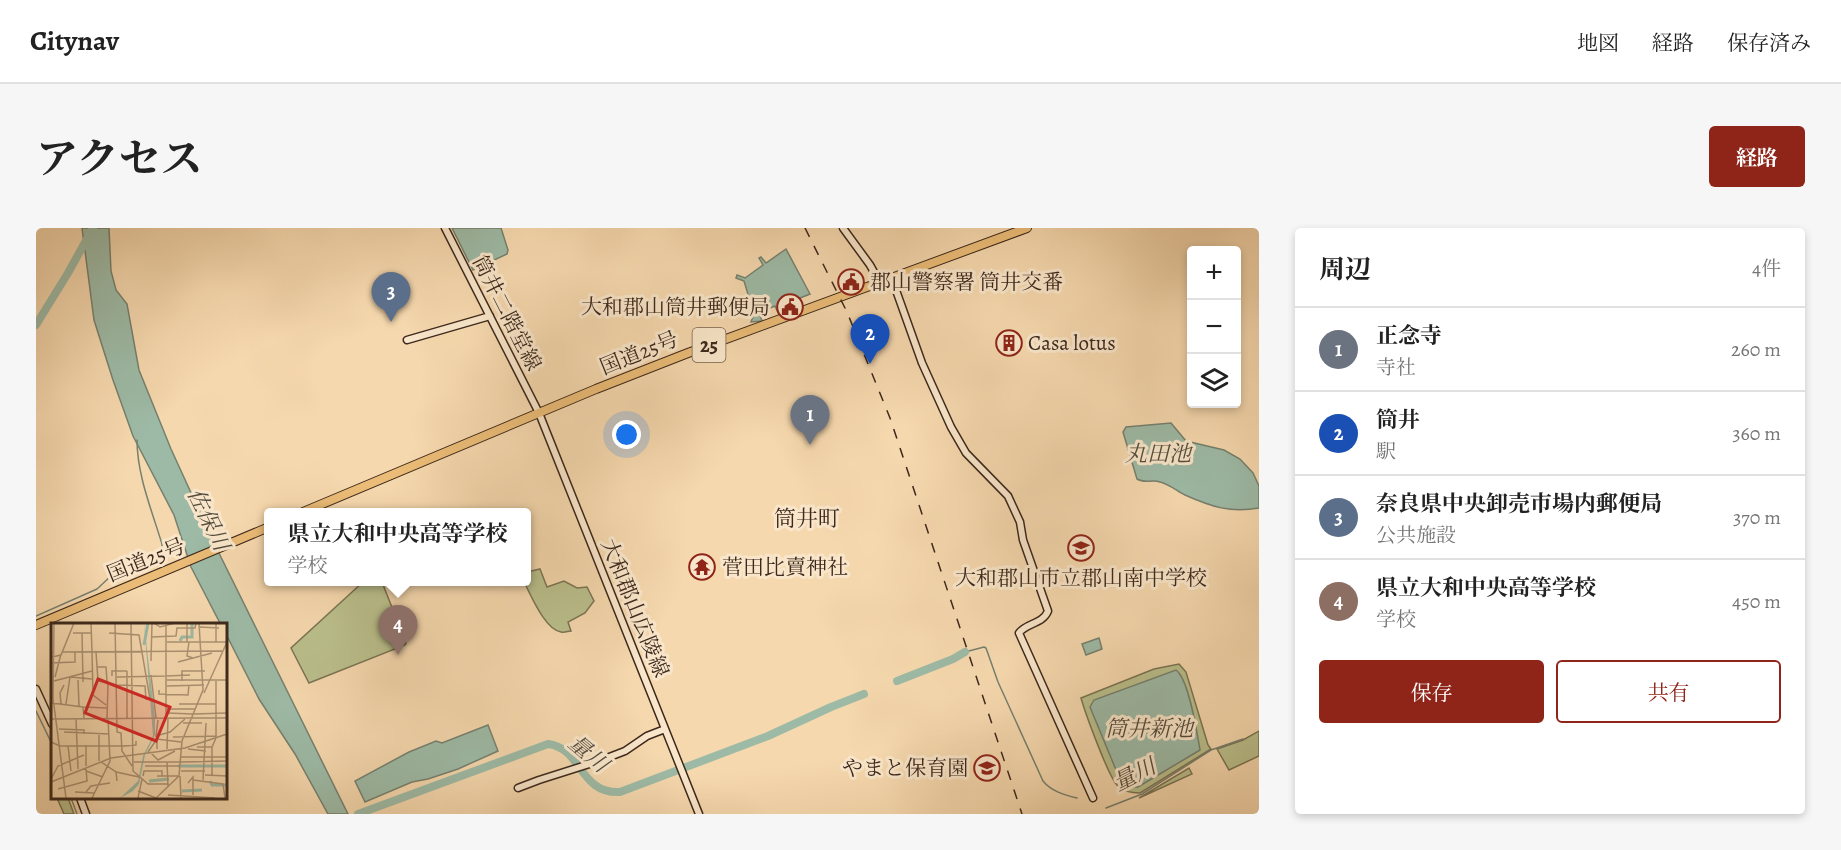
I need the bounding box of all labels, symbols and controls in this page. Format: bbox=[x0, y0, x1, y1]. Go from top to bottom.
text: Citynav bbox=[30, 22, 119, 60]
text: 地図 bbox=[1577, 29, 1619, 57]
text: 経路 bbox=[1652, 29, 1694, 57]
text: 保存済み bbox=[1727, 29, 1811, 57]
button: 経路 bbox=[1709, 126, 1805, 187]
text: アクセス bbox=[36, 130, 203, 187]
map controls bbox=[1187, 246, 1241, 408]
button: + bbox=[1187, 246, 1241, 300]
street label: 筒井二階堂線 bbox=[466, 251, 548, 375]
text: 周辺 bbox=[1319, 252, 1371, 287]
text: 4件 bbox=[1752, 255, 1781, 282]
public building icon: 郡山警察署 筒井交番 bbox=[836, 267, 866, 297]
place label: 郡山警察署 筒井交番 bbox=[870, 268, 1063, 296]
pin: 3 bbox=[372, 272, 410, 322]
public building icon: 大和郡山筒井郵便局 bbox=[775, 292, 805, 322]
place label: 大和郡山筒井郵便局 bbox=[581, 293, 770, 321]
button: − bbox=[1187, 300, 1241, 354]
pin: 2 bbox=[850, 314, 890, 364]
text: 正念寺 bbox=[1376, 321, 1442, 351]
street label: 国道25号 bbox=[596, 325, 682, 381]
road number: 25 bbox=[692, 328, 726, 362]
building icon: Casa lotus bbox=[994, 328, 1024, 358]
place label: Casa lotus bbox=[1028, 329, 1116, 357]
text: 1 bbox=[1335, 336, 1342, 363]
text: 260 m bbox=[1731, 336, 1781, 363]
button: layers bbox=[1187, 354, 1241, 408]
text: 寺社 bbox=[1376, 354, 1416, 381]
pin: 1 bbox=[790, 396, 830, 445]
text: 筒井 bbox=[1376, 405, 1420, 435]
your location bbox=[612, 420, 641, 449]
text: 2 bbox=[1334, 420, 1343, 447]
text: 360 m bbox=[1732, 420, 1781, 447]
text: 駅 bbox=[1376, 438, 1396, 465]
water label: 丸田池 bbox=[1125, 439, 1194, 469]
water label: 佐保川 bbox=[180, 483, 237, 557]
text: 奈良県中央卸売市場内郵便局 bbox=[1376, 489, 1662, 519]
district label: 筒井町 bbox=[774, 504, 840, 534]
text: 3 bbox=[1334, 504, 1343, 531]
text: 370 m bbox=[1733, 504, 1781, 531]
popup bbox=[264, 508, 531, 586]
text: 県立大和中央高等学校 bbox=[287, 519, 508, 549]
text: 公共施設 bbox=[1376, 522, 1456, 549]
street label: 国道25号 bbox=[103, 532, 189, 588]
school or university icon: 大和郡山市立郡山南中学校 bbox=[1066, 533, 1096, 563]
street label: 大和郡山広陵線 bbox=[594, 535, 676, 681]
text: 学校 bbox=[287, 552, 327, 579]
temple icon: 菅田比賣神社 bbox=[687, 552, 717, 582]
place label: 菅田比賣神社 bbox=[722, 553, 848, 581]
place label: 大和郡山市立郡山南中学校 bbox=[955, 564, 1207, 592]
text: 県立大和中央高等学校 bbox=[1376, 573, 1596, 603]
text: 4 bbox=[1334, 588, 1343, 615]
text: 450 m bbox=[1732, 588, 1781, 615]
pin: 4 bbox=[378, 606, 418, 655]
text: 学校 bbox=[1376, 606, 1416, 633]
inset map bbox=[51, 623, 226, 799]
button: 保存 bbox=[1319, 660, 1544, 723]
button: 共有 bbox=[1556, 660, 1781, 723]
water label: 筒井新池 bbox=[1105, 714, 1196, 744]
water label: 量川 bbox=[562, 728, 616, 781]
water label: 量川 bbox=[1108, 751, 1163, 798]
school or university icon: やまと保育園 bbox=[972, 753, 1002, 783]
place label: やまと保育園 bbox=[842, 754, 968, 782]

